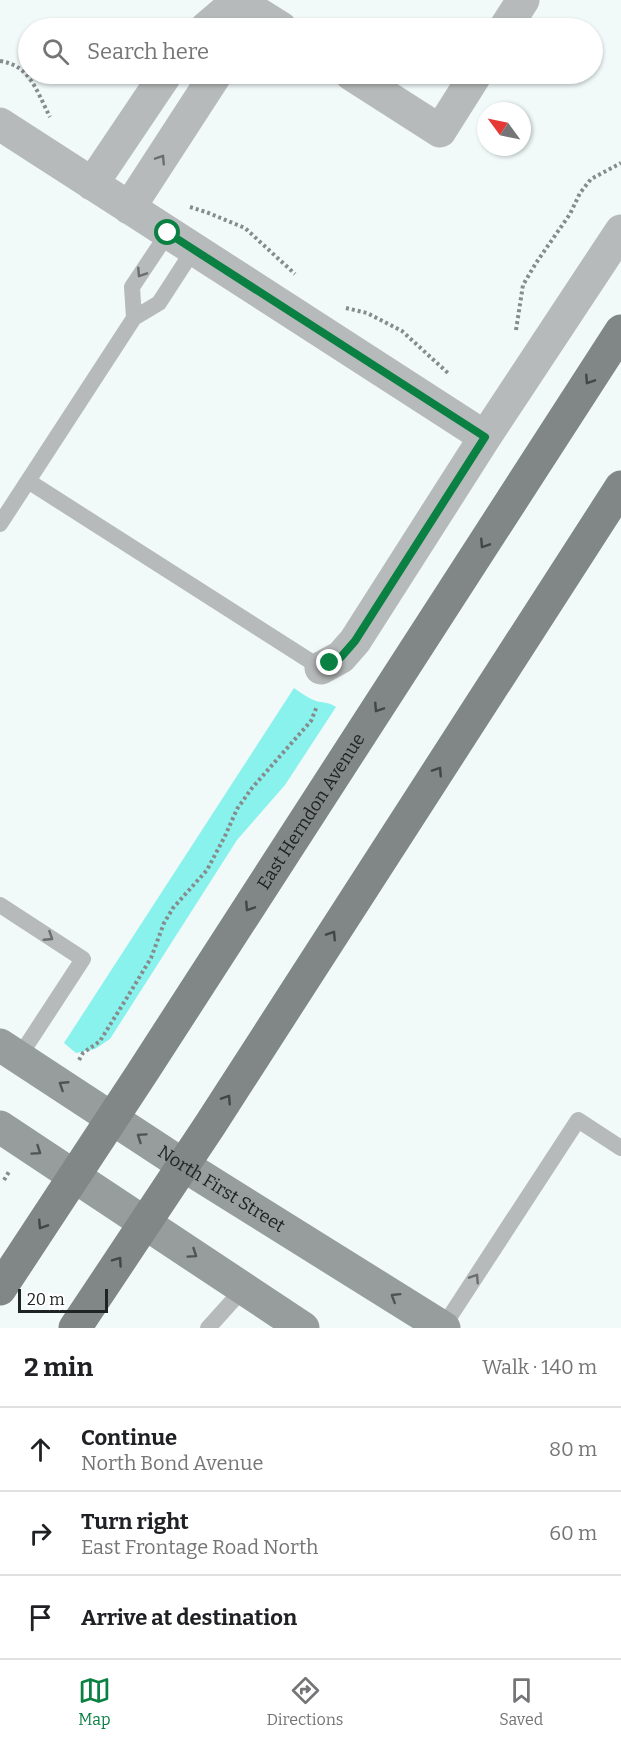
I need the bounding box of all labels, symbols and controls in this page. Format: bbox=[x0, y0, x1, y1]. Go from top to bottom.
search box bbox=[18, 18, 603, 84]
icon: search bbox=[39, 35, 72, 68]
text: Search here bbox=[87, 38, 209, 65]
north arrow bbox=[477, 102, 531, 156]
one-way arrow bbox=[154, 155, 165, 166]
route start bbox=[154, 219, 180, 245]
one-way arrow bbox=[137, 267, 149, 277]
one-way arrow bbox=[585, 374, 597, 384]
one-way arrow bbox=[479, 538, 491, 548]
route end bbox=[316, 649, 342, 675]
one-way arrow bbox=[374, 701, 385, 712]
street label: East Herndon Avenue bbox=[252, 729, 370, 894]
one-way arrow bbox=[431, 767, 442, 778]
one-way arrow bbox=[245, 901, 257, 911]
one-way arrow bbox=[42, 930, 53, 941]
one-way arrow bbox=[325, 931, 336, 942]
one-way arrow bbox=[59, 1081, 69, 1093]
one-way arrow bbox=[220, 1095, 231, 1106]
one-way arrow bbox=[137, 1133, 148, 1144]
street label: North First Street bbox=[154, 1141, 289, 1237]
one-way arrow bbox=[30, 1144, 41, 1155]
one-way arrow bbox=[38, 1218, 49, 1229]
one-way arrow bbox=[187, 1247, 198, 1258]
one-way arrow bbox=[111, 1257, 122, 1268]
one-way arrow bbox=[468, 1274, 479, 1285]
scale bar bbox=[18, 1286, 108, 1314]
text: 20 m bbox=[27, 1290, 64, 1309]
one-way arrow bbox=[390, 1293, 401, 1304]
text: 2 min bbox=[24, 1352, 93, 1383]
text: Walk · 140 m bbox=[482, 1355, 597, 1379]
text: Continue bbox=[81, 1424, 177, 1451]
icon: ahead bbox=[24, 1433, 57, 1466]
text: 80 m bbox=[549, 1437, 597, 1461]
text: North Bond Avenue bbox=[81, 1451, 263, 1475]
text: Turn right bbox=[81, 1508, 189, 1535]
icon: right bbox=[24, 1517, 57, 1550]
text: 60 m bbox=[549, 1521, 597, 1545]
text: East Frontage Road North bbox=[81, 1535, 318, 1559]
icon: arrive bbox=[24, 1601, 57, 1634]
text: Arrive at destination bbox=[81, 1604, 297, 1631]
tab: Map bbox=[78, 1674, 111, 1729]
tab: Directions bbox=[267, 1674, 344, 1729]
tab: Saved bbox=[499, 1674, 543, 1729]

